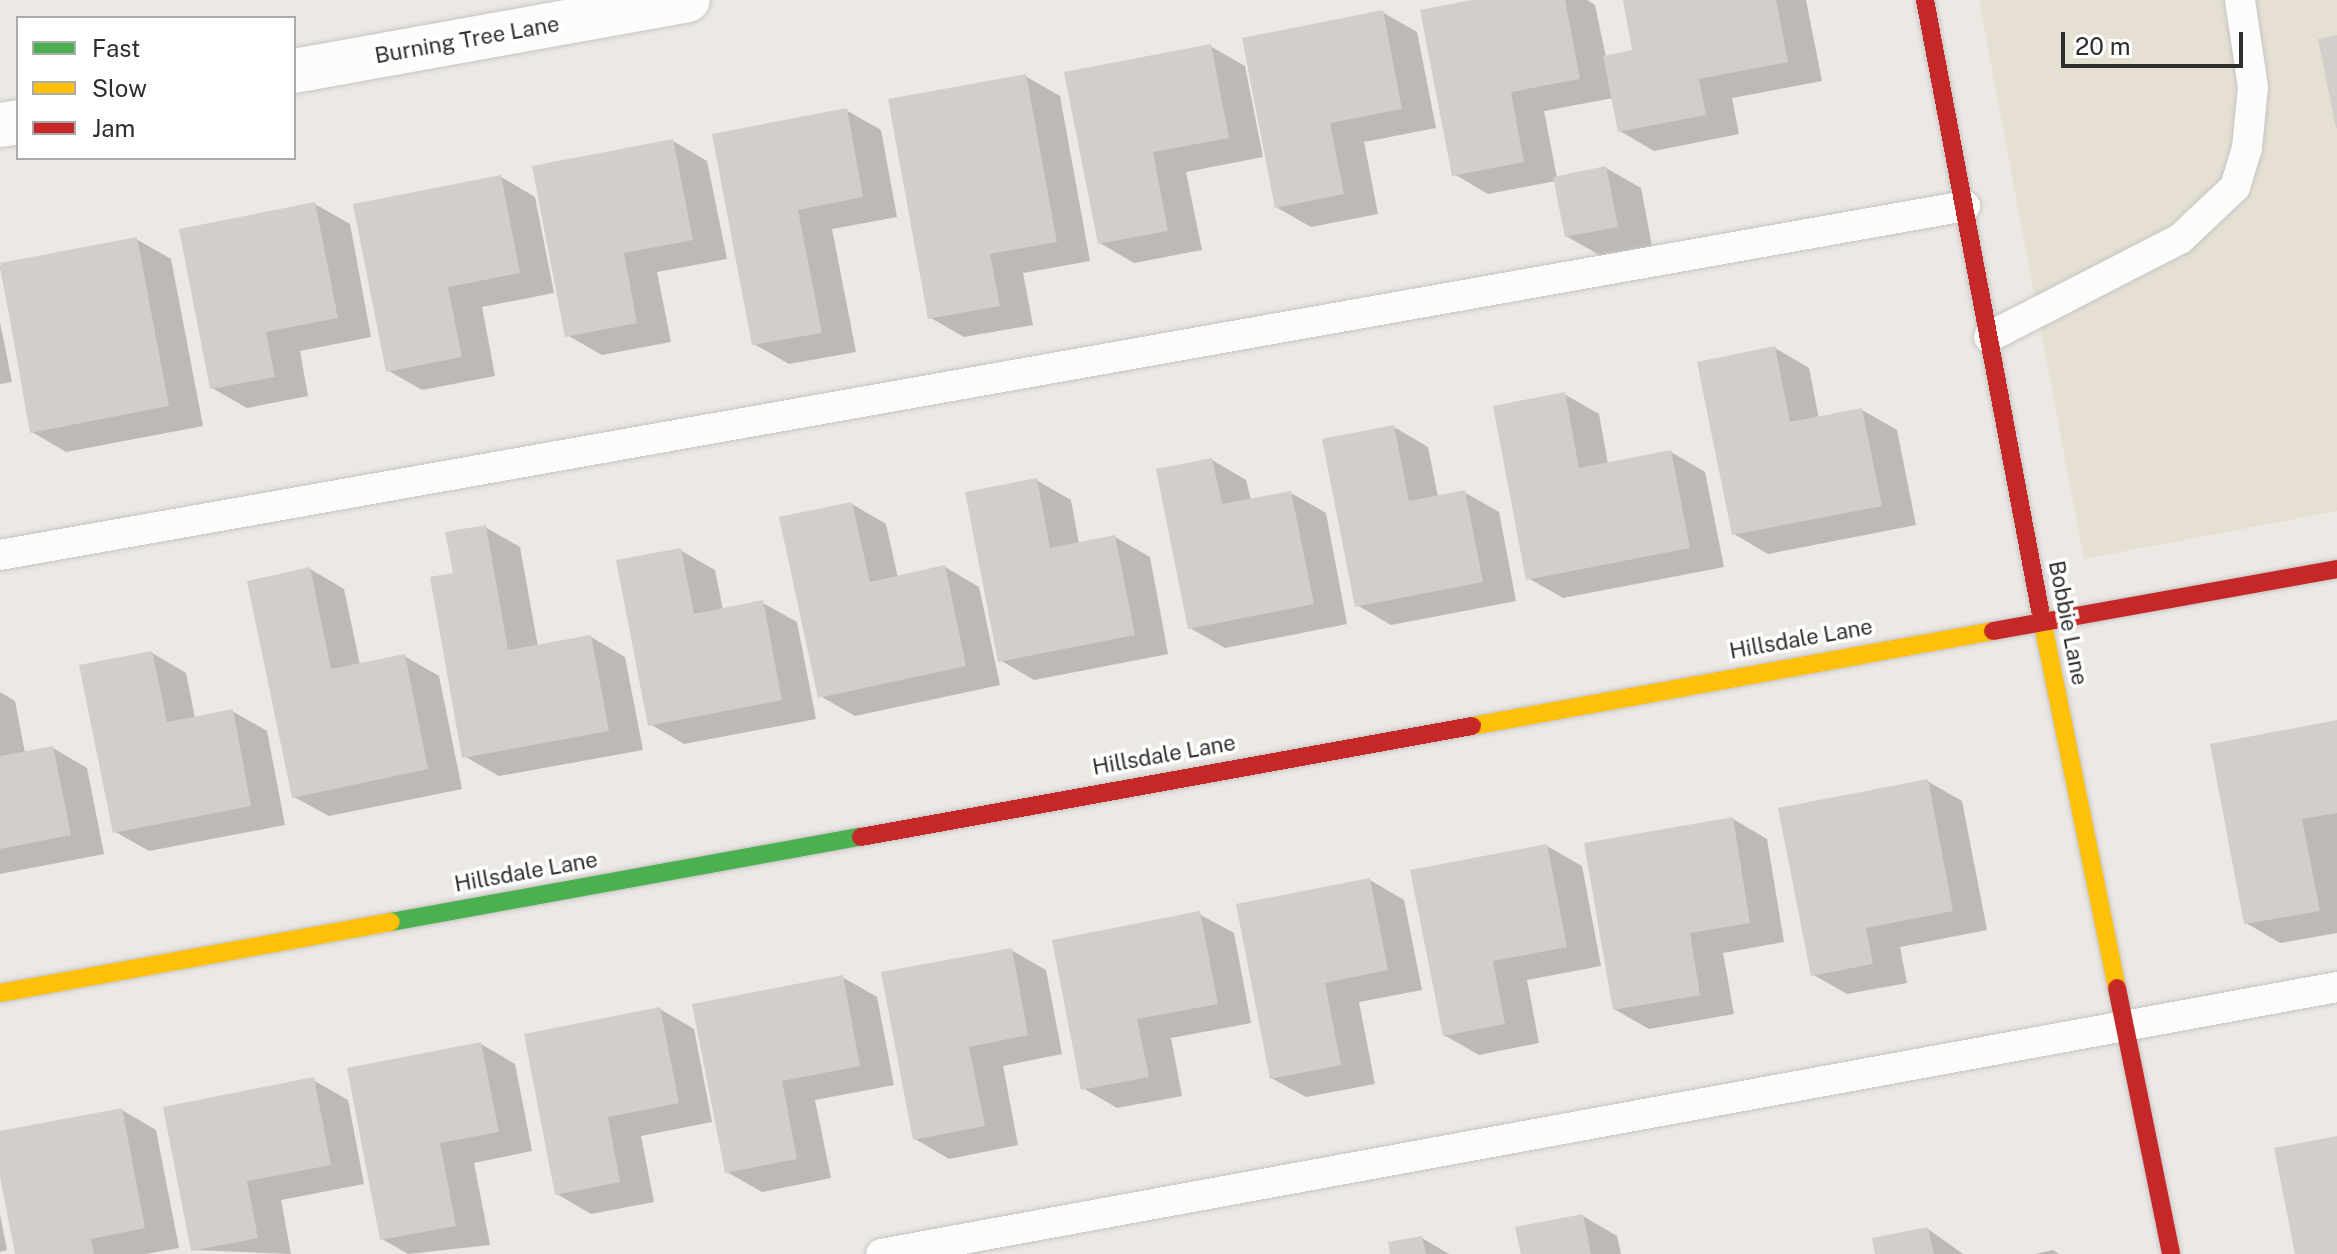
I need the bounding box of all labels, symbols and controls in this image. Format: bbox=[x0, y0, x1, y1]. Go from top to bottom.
street label: Burning Tree Lane bbox=[373, 11, 561, 69]
legend bbox=[16, 16, 296, 160]
scale bar bbox=[2065, 16, 2247, 66]
text: 20 m bbox=[2075, 32, 2131, 60]
text: Fast bbox=[92, 34, 140, 62]
text: Slow bbox=[92, 74, 147, 102]
text: Jam bbox=[92, 114, 135, 142]
street label: Bobbie Lane bbox=[2043, 558, 2093, 688]
street label: Hillsdale Lane bbox=[1727, 613, 1875, 665]
street label: Hillsdale Lane bbox=[1090, 729, 1238, 781]
street label: Hillsdale Lane bbox=[452, 846, 600, 898]

